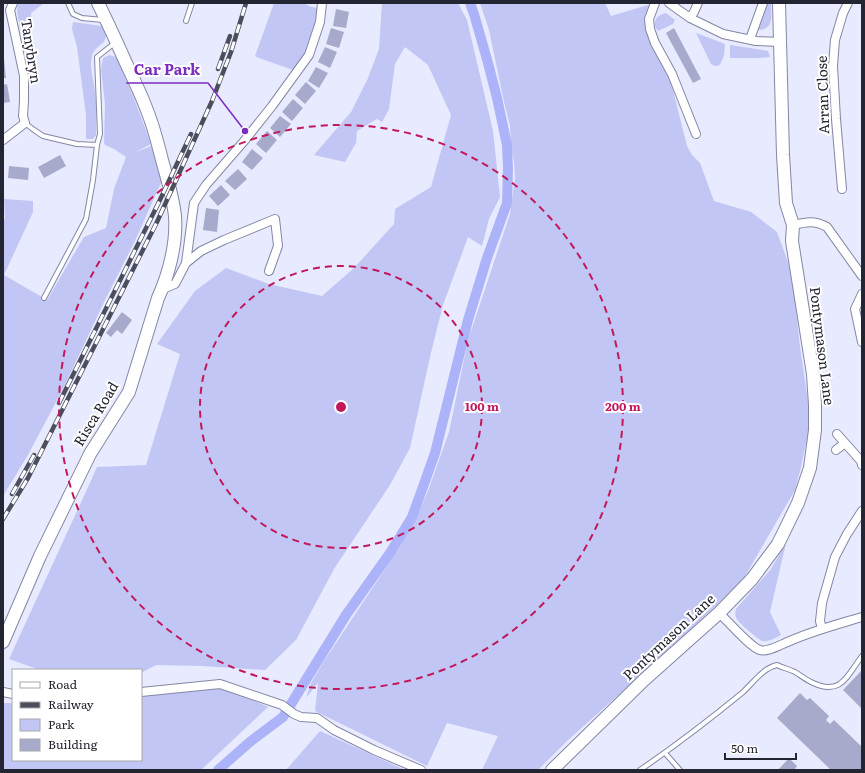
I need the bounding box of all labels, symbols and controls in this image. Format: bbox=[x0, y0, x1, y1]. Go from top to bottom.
street label: Tanybryn bbox=[17, 17, 47, 85]
street label: Arran Close bbox=[811, 55, 833, 135]
callout: Car Park bbox=[126, 56, 208, 83]
text: Car Park bbox=[134, 57, 201, 80]
street label: Pontymason Lane bbox=[806, 285, 840, 406]
street label: Risca Road bbox=[68, 377, 123, 450]
text: 100 m bbox=[465, 397, 499, 415]
text: 200 m bbox=[605, 397, 641, 415]
centre of rings bbox=[334, 400, 348, 414]
street label: Pontymason Lane bbox=[618, 588, 719, 684]
legend bbox=[12, 669, 142, 761]
text: Road bbox=[48, 675, 78, 693]
text: Railway bbox=[48, 695, 94, 713]
text: Park bbox=[48, 715, 75, 733]
text: Building bbox=[48, 735, 98, 753]
scale bar bbox=[725, 735, 796, 761]
text: 50 m bbox=[731, 739, 758, 757]

